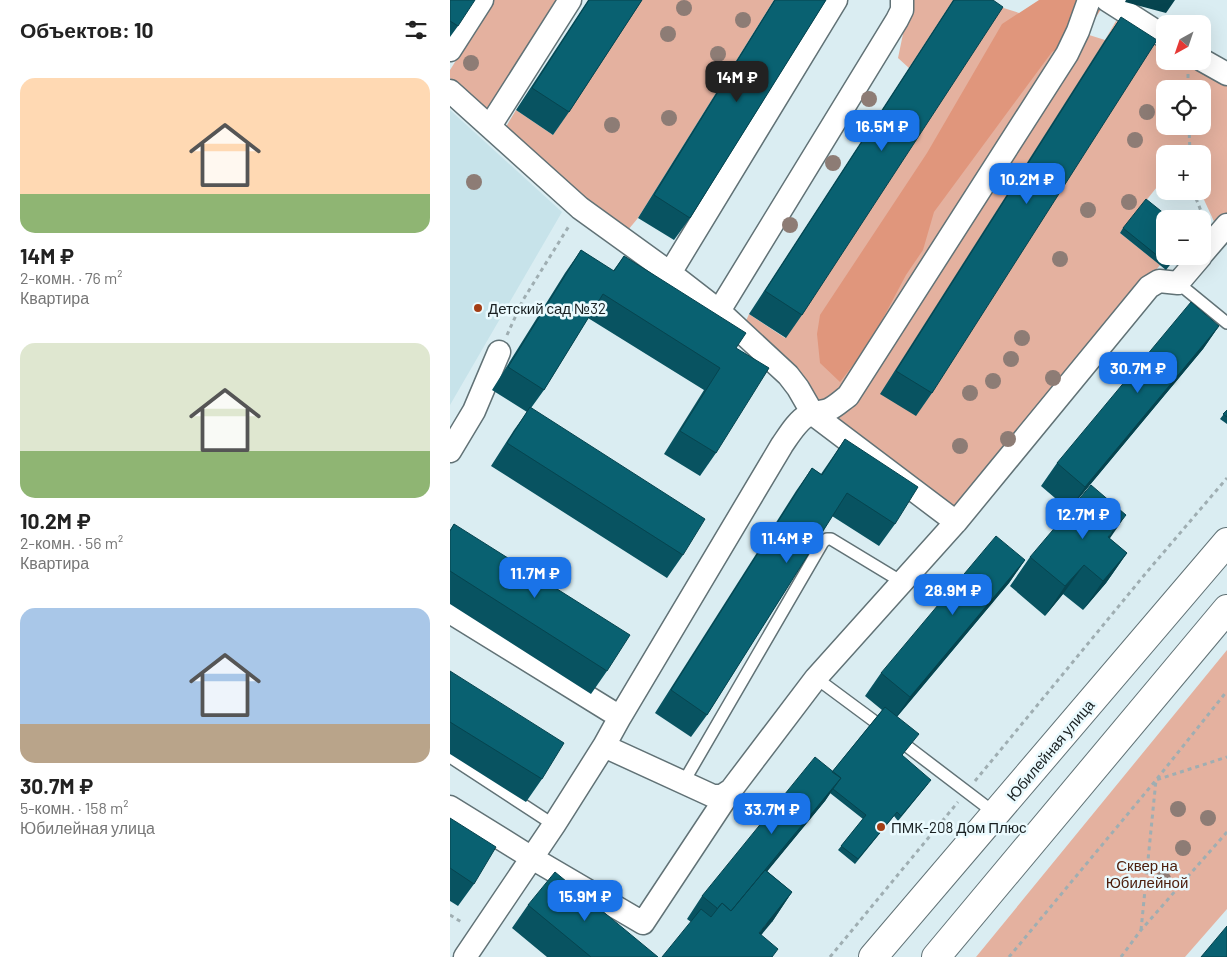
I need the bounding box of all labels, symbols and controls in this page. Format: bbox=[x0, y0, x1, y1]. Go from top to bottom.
north arrow bbox=[1156, 15, 1211, 70]
map controls bbox=[1156, 15, 1211, 265]
icon: filters bbox=[402, 16, 430, 44]
text: Объектов: 10 bbox=[20, 17, 154, 42]
pin: 14M ₽ bbox=[702, 61, 772, 103]
text: 14M ₽ bbox=[716, 67, 758, 86]
button: locate bbox=[1156, 80, 1211, 135]
icon: home bbox=[180, 110, 270, 200]
pin: 16.5M ₽ bbox=[836, 110, 928, 152]
text: 16.5M ₽ bbox=[855, 116, 909, 135]
button: + bbox=[1156, 145, 1211, 200]
pin: 10.2M ₽ bbox=[981, 162, 1073, 205]
text: 10.2M ₽ bbox=[1000, 169, 1054, 188]
button: − bbox=[1156, 210, 1211, 265]
text: 14M ₽ bbox=[20, 243, 74, 268]
text: 2-комн. · 76 m² bbox=[20, 268, 122, 287]
text: Квартира bbox=[20, 288, 89, 307]
place label: Детский сад №32 bbox=[488, 299, 606, 317]
marker: Детский сад №32 bbox=[472, 302, 484, 314]
pin: 30.7M ₽ bbox=[1092, 352, 1184, 394]
text: 30.7M ₽ bbox=[1110, 358, 1166, 377]
icon: home bbox=[180, 375, 270, 465]
pin: 12.7M ₽ bbox=[1037, 498, 1129, 540]
text: 12.7M ₽ bbox=[1057, 504, 1109, 523]
text: 10.2M ₽ bbox=[20, 508, 91, 533]
pin: 11.4M ₽ bbox=[741, 522, 833, 564]
text: 11.4M ₽ bbox=[761, 528, 813, 547]
text: 2-комн. · 56 m² bbox=[20, 533, 123, 552]
text: Квартира bbox=[20, 553, 89, 572]
pin: 11.7M ₽ bbox=[489, 556, 581, 599]
text: 11.7M ₽ bbox=[510, 563, 560, 582]
pin: 28.9M ₽ bbox=[907, 574, 999, 616]
text: 28.9M ₽ bbox=[925, 580, 981, 599]
icon: home bbox=[180, 640, 270, 730]
street label: Юбилейная улица bbox=[1002, 695, 1098, 804]
text: 30.7M ₽ bbox=[20, 773, 93, 798]
pin: 33.7M ₽ bbox=[726, 792, 818, 835]
text: 5-комн. · 158 m² bbox=[20, 798, 128, 817]
text: 33.7M ₽ bbox=[744, 799, 800, 818]
text: Юбилейная улица bbox=[20, 818, 155, 837]
place label: ПМК-208 Дом Плюс bbox=[891, 818, 1027, 836]
marker: ПМК-208 Дом Плюс bbox=[875, 821, 887, 833]
park label: Сквер на Юбилейной bbox=[1106, 856, 1188, 891]
pin: 15.9M ₽ bbox=[539, 880, 631, 922]
text: 15.9M ₽ bbox=[559, 886, 611, 905]

